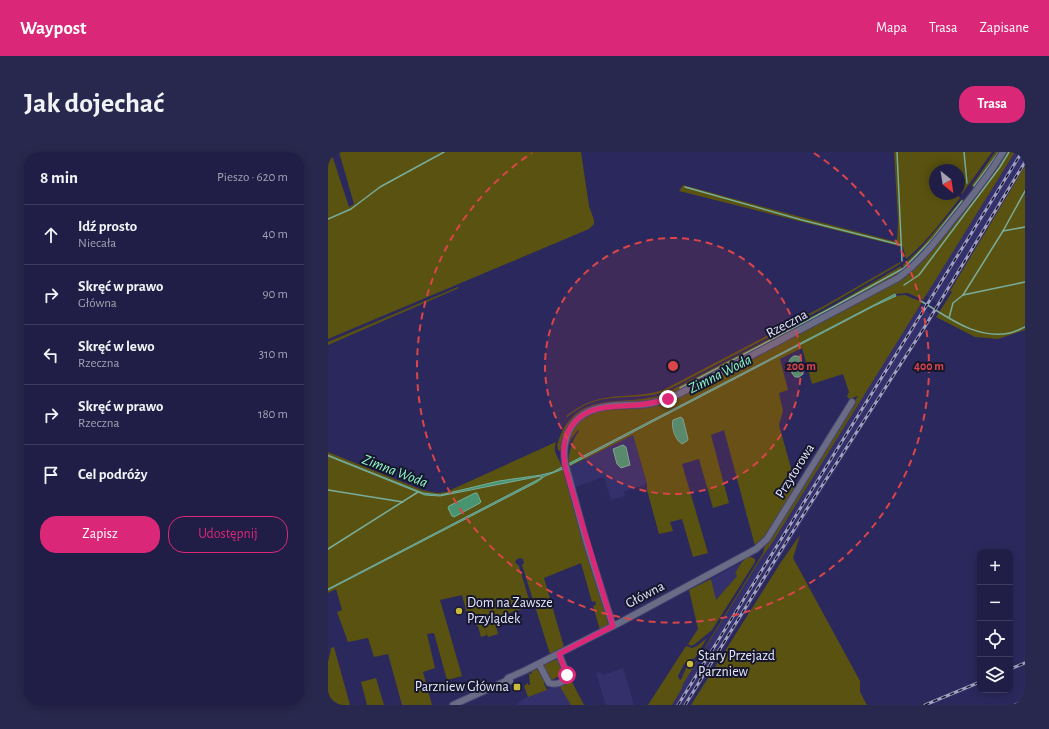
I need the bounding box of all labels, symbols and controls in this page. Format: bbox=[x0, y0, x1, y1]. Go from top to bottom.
text: Waypost bbox=[20, 19, 87, 38]
text: Mapa bbox=[876, 21, 907, 35]
text: Trasa bbox=[929, 21, 957, 35]
text: Zapisane bbox=[979, 21, 1029, 35]
button: Trasa bbox=[959, 86, 1025, 123]
text: Jak dojechać bbox=[24, 90, 164, 118]
north arrow bbox=[929, 164, 965, 200]
text: 8 min bbox=[40, 169, 78, 186]
text: Pieszo · 620 m bbox=[217, 171, 288, 184]
text: Idź prosto bbox=[78, 219, 137, 234]
icon: ahead bbox=[40, 224, 62, 246]
text: 40 m bbox=[262, 228, 288, 241]
text: Niecała bbox=[78, 237, 116, 250]
text: Skręć w prawo bbox=[78, 279, 163, 294]
icon: right bbox=[40, 284, 62, 306]
text: 90 m bbox=[262, 288, 288, 301]
text: Główna bbox=[78, 297, 117, 310]
street label: Rzeczna bbox=[764, 307, 810, 341]
text: Skręć w lewo bbox=[78, 339, 155, 354]
icon: left bbox=[40, 344, 62, 366]
text: 310 m bbox=[259, 348, 288, 361]
water label: Zimna Woda bbox=[686, 352, 754, 396]
text: Rzeczna bbox=[78, 357, 119, 370]
centre of rings bbox=[666, 359, 680, 373]
text: 200 m bbox=[786, 360, 816, 372]
text: 400 m bbox=[914, 360, 944, 372]
route end bbox=[659, 390, 677, 408]
text: Skręć w prawo bbox=[78, 399, 163, 414]
icon: right bbox=[40, 404, 62, 426]
text: 180 m bbox=[258, 408, 288, 421]
text: Rzeczna bbox=[78, 417, 119, 430]
street label: Przytorowa bbox=[773, 441, 817, 501]
water label: Zimna Woda bbox=[360, 452, 430, 490]
icon: arrive bbox=[40, 464, 62, 486]
text: Cel podróży bbox=[78, 467, 147, 482]
button: Zapisz bbox=[40, 516, 160, 553]
button: Udostępnij bbox=[168, 516, 288, 553]
map controls bbox=[977, 549, 1013, 693]
button: + bbox=[977, 549, 1013, 585]
street label: Główna bbox=[623, 579, 667, 611]
button: − bbox=[977, 585, 1013, 621]
place label: Dom na Zawsze Przylądek bbox=[467, 596, 553, 626]
marker: Dom na Zawsze Przylądek bbox=[454, 606, 464, 616]
button: locate bbox=[977, 621, 1013, 657]
place label: Stary Przejazd Parzniew bbox=[698, 649, 775, 679]
button: layers bbox=[977, 657, 1013, 693]
marker: Stary Przejazd Parzniew bbox=[685, 659, 695, 669]
route start bbox=[558, 666, 576, 684]
place label: Parzniew Główna bbox=[415, 680, 510, 694]
marker: Parzniew Główna bbox=[512, 682, 522, 692]

